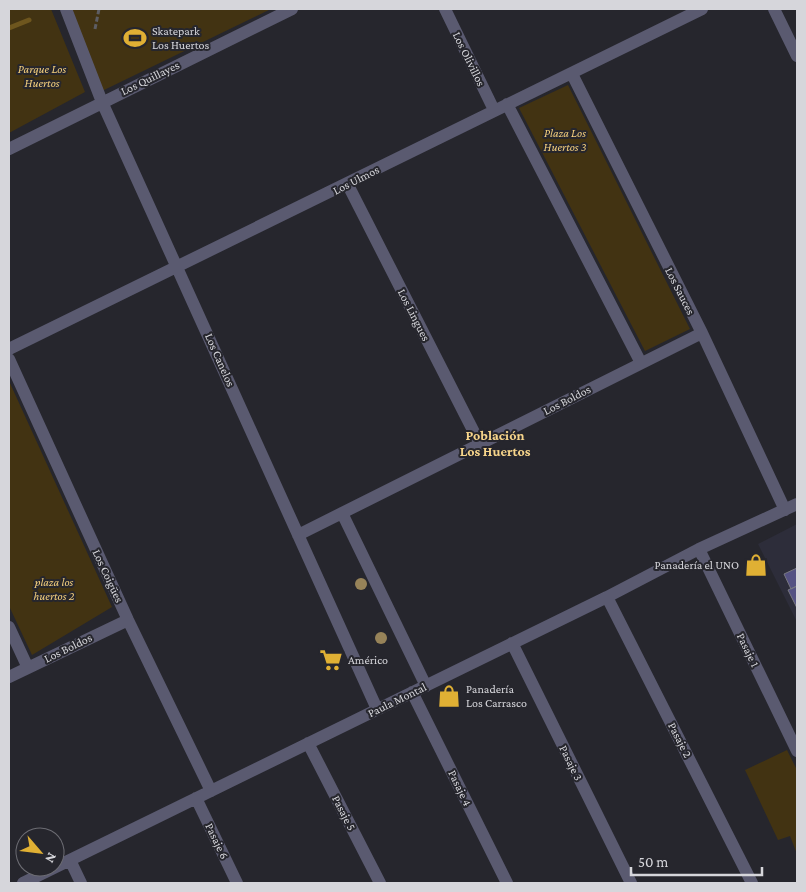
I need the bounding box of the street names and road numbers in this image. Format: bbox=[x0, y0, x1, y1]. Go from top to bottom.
street label: Los Olivillos bbox=[450, 29, 488, 89]
street label: Los Quillayes bbox=[118, 58, 182, 98]
street label: Los Ulmos bbox=[330, 162, 382, 198]
street label: Los Sauces bbox=[662, 265, 698, 317]
street label: Los Lingues bbox=[395, 287, 433, 344]
street label: Los Canelos bbox=[202, 331, 238, 389]
street label: Los Boldos bbox=[541, 382, 593, 418]
street label: Los Coigües bbox=[90, 547, 127, 605]
street label: Los Boldos bbox=[42, 630, 94, 666]
street label: Pasaje 1 bbox=[734, 631, 762, 669]
street label: Paula Montal bbox=[365, 680, 429, 720]
street label: Pasaje 2 bbox=[665, 720, 695, 760]
street label: Pasaje 3 bbox=[556, 743, 586, 783]
street label: Pasaje 4 bbox=[445, 768, 475, 808]
street label: Pasaje 5 bbox=[329, 793, 359, 833]
street label: Pasaje 6 bbox=[202, 821, 232, 861]

